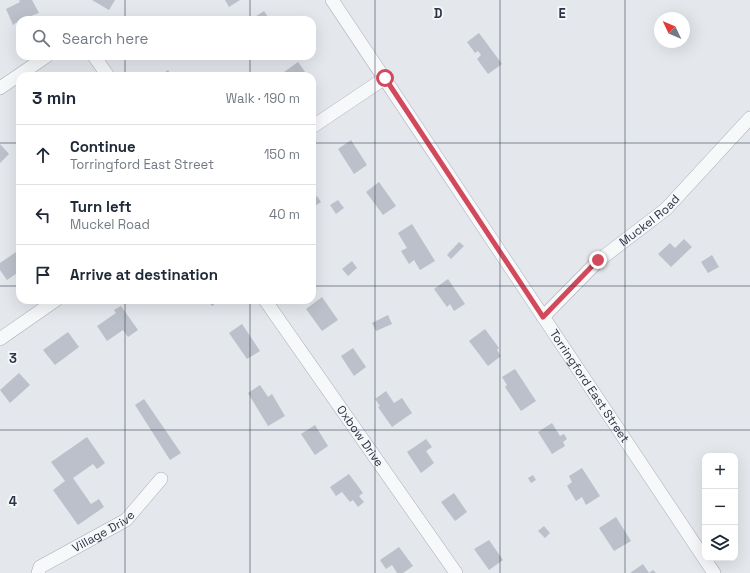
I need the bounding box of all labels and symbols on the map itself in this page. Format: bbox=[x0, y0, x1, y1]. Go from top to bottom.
text: D bbox=[434, 5, 443, 22]
text: E bbox=[558, 5, 566, 22]
north arrow bbox=[654, 12, 690, 48]
route start bbox=[376, 69, 394, 87]
street label: Muckel Road bbox=[616, 191, 683, 250]
route end bbox=[589, 251, 607, 269]
street label: Torringford East Street bbox=[546, 326, 633, 446]
text: 3 bbox=[9, 350, 17, 367]
street label: Oxbow Drive bbox=[333, 402, 387, 470]
text: 4 bbox=[9, 493, 17, 510]
street label: Village Drive bbox=[69, 508, 138, 556]

